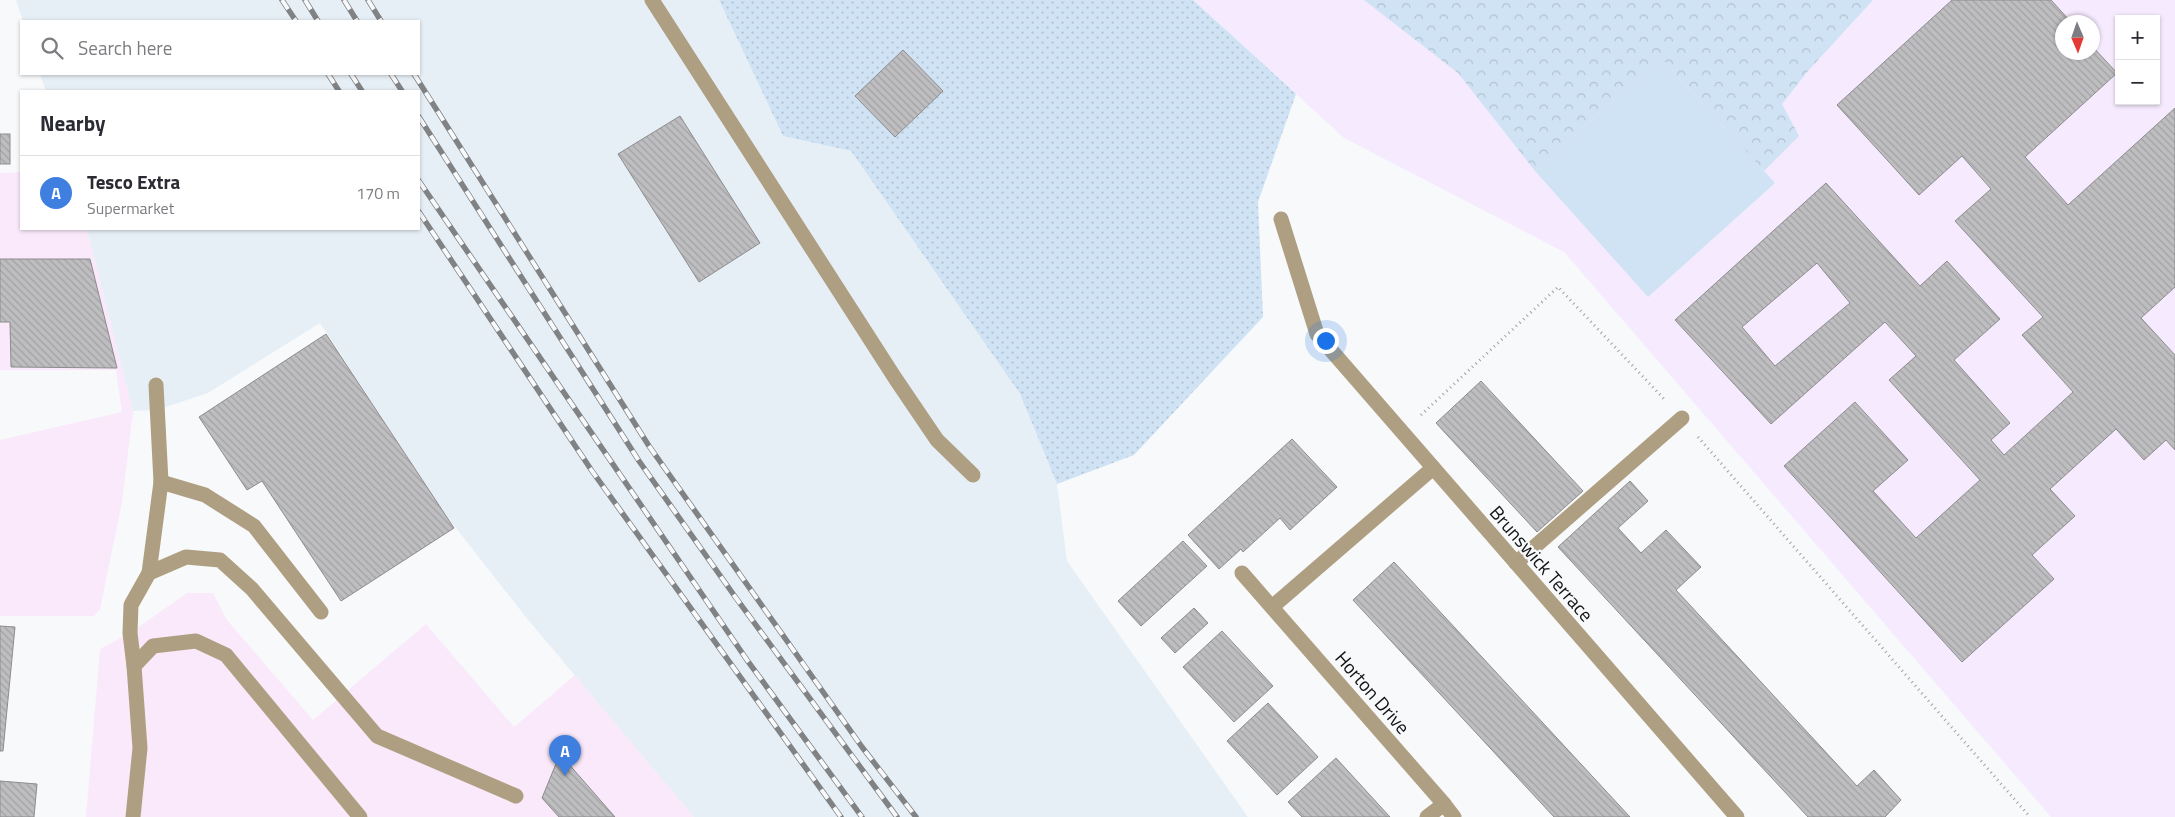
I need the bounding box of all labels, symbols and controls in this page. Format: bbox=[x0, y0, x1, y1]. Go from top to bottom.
north arrow bbox=[2055, 15, 2100, 60]
map controls bbox=[2115, 15, 2160, 105]
button: + bbox=[2115, 15, 2160, 60]
search box bbox=[20, 20, 420, 75]
text: Search here bbox=[78, 33, 172, 62]
icon: search bbox=[38, 34, 66, 62]
button: − bbox=[2115, 60, 2160, 105]
text: Nearby bbox=[40, 107, 105, 139]
text: Tesco Extra bbox=[87, 167, 180, 196]
text: A bbox=[51, 181, 61, 205]
text: 170 m bbox=[356, 181, 400, 205]
text: Supermarket bbox=[87, 196, 174, 220]
your location bbox=[1313, 328, 1339, 354]
street label: Brunswick Terrace bbox=[1483, 498, 1601, 628]
street label: Horton Drive bbox=[1329, 644, 1417, 740]
pin: A bbox=[549, 735, 581, 776]

